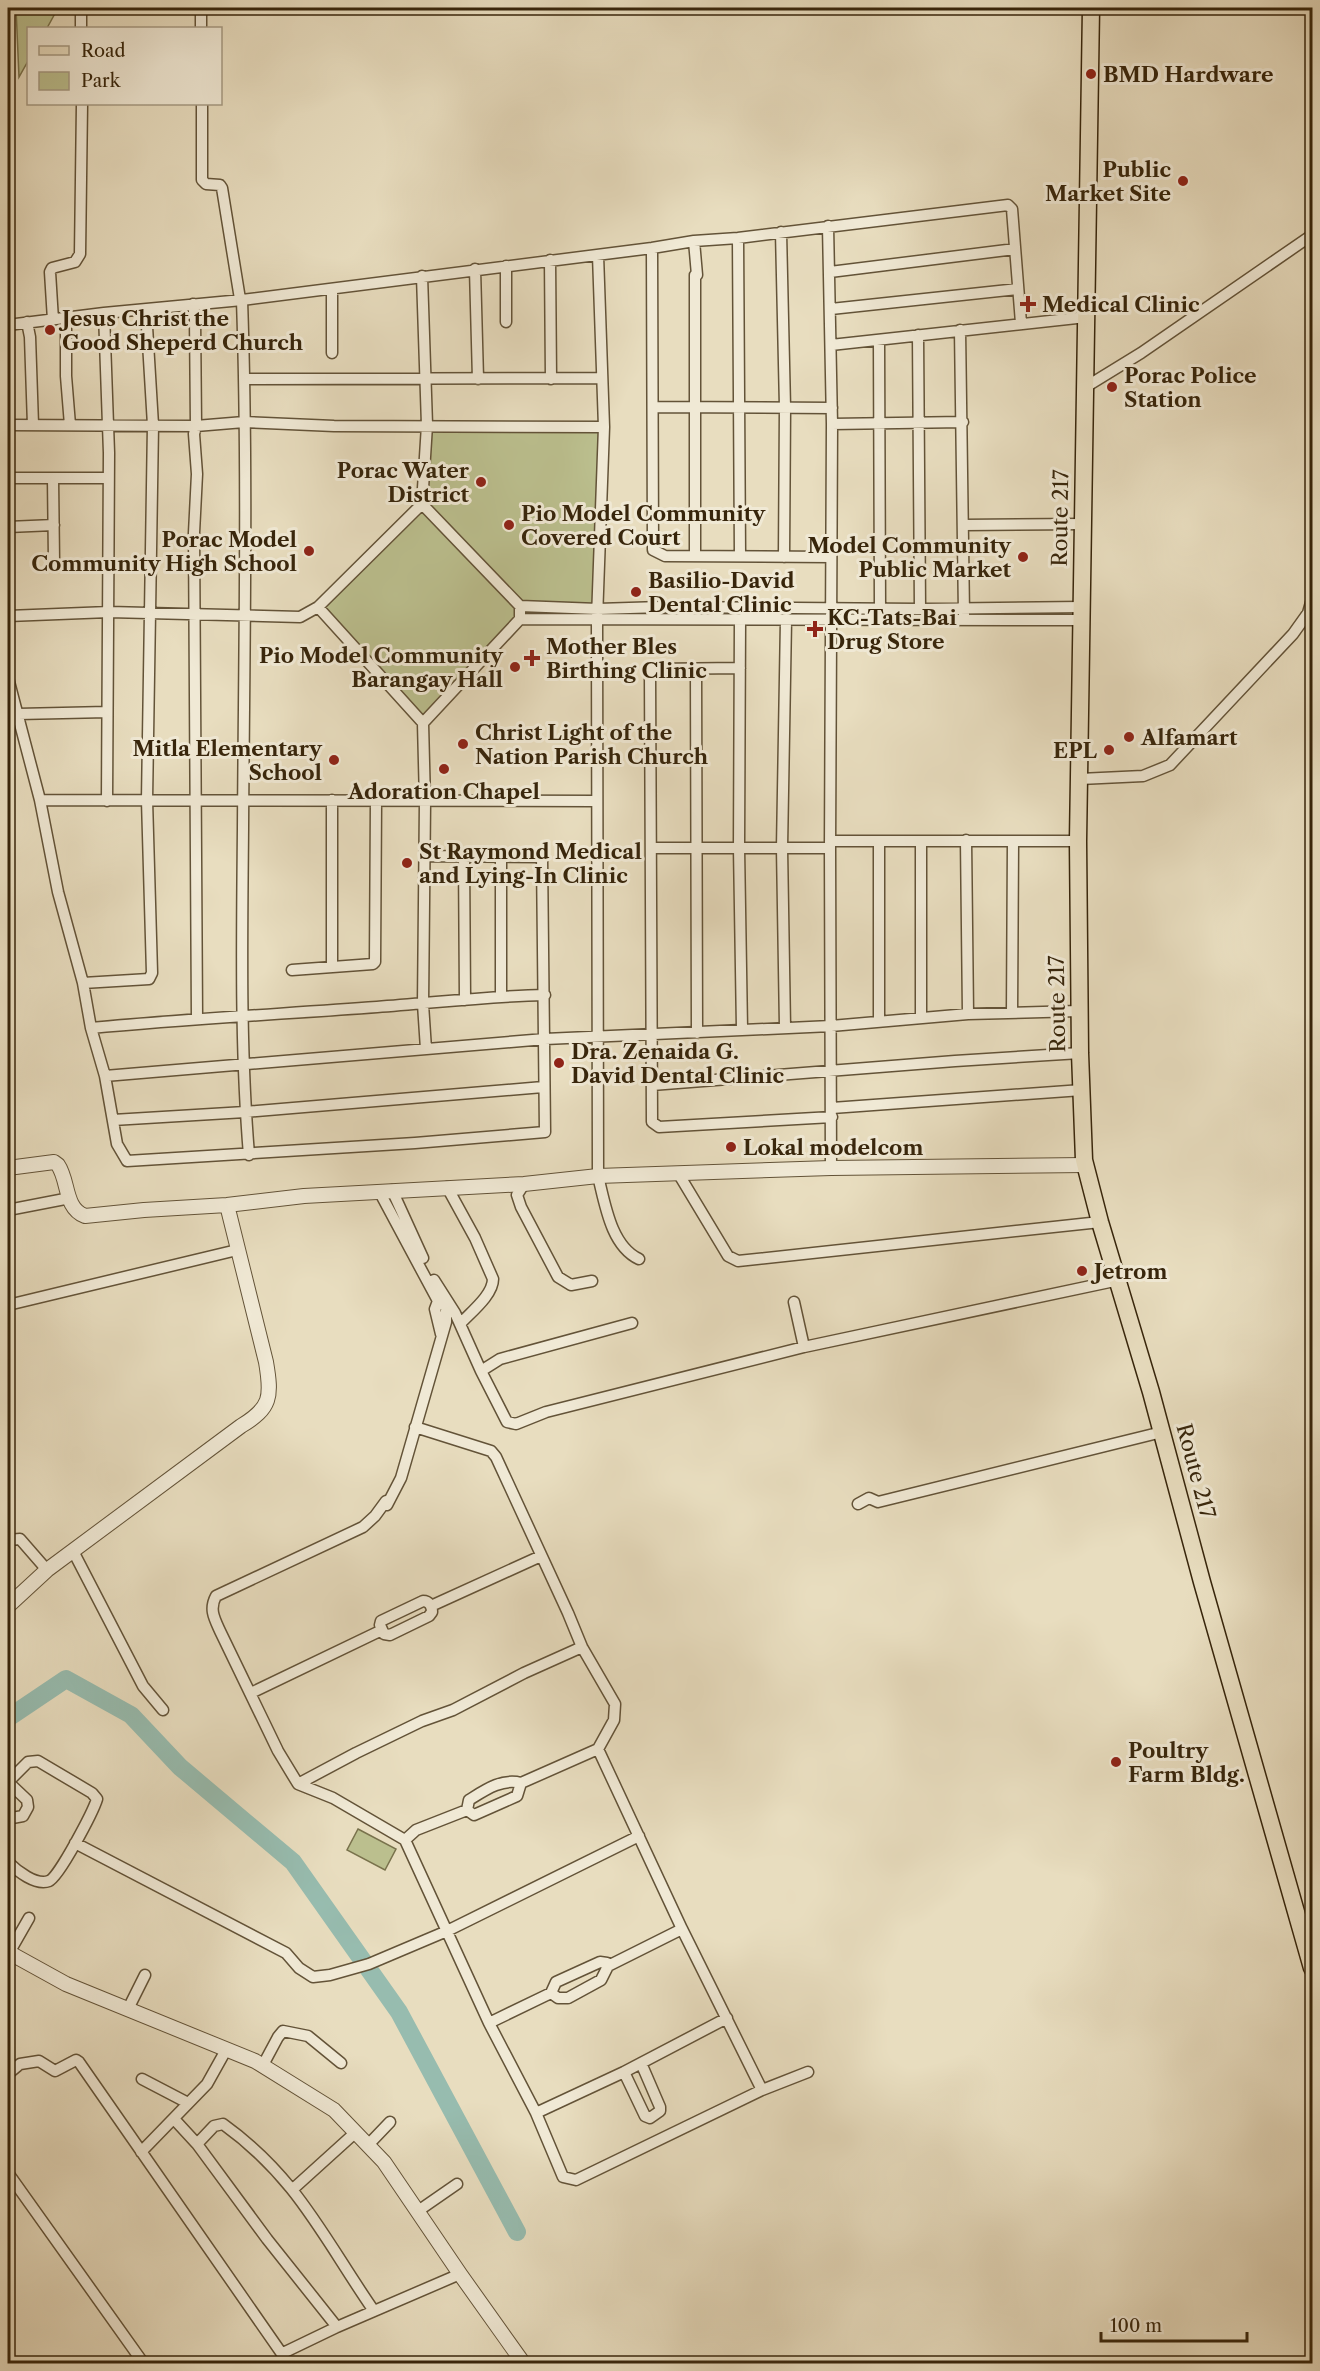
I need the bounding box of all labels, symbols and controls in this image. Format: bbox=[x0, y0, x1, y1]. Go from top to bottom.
legend bbox=[27, 27, 222, 105]
text: Road bbox=[81, 40, 126, 62]
place label: BMD Hardware bbox=[1103, 62, 1274, 87]
marker: BMD Hardware bbox=[1084, 67, 1098, 81]
text: Park bbox=[81, 70, 122, 92]
place label: Public Market Site bbox=[1045, 157, 1171, 206]
marker: Public Market Site bbox=[1176, 174, 1190, 188]
place label: Medical Clinic bbox=[1042, 292, 1200, 317]
marker: Medical Clinic bbox=[1019, 295, 1037, 313]
place label: Jesus Christ the Good Sheperd Church bbox=[58, 306, 304, 355]
marker: Jesus Christ the Good Sheperd Church bbox=[43, 323, 57, 337]
place label: Porac Police Station bbox=[1124, 363, 1257, 412]
marker: Porac Police Station bbox=[1105, 380, 1119, 394]
place label: Porac Water District bbox=[337, 458, 470, 507]
street label: Route 217 bbox=[1047, 469, 1073, 567]
marker: Porac Water District bbox=[474, 475, 488, 489]
place label: Pio Model Community Covered Court bbox=[521, 501, 766, 550]
marker: Pio Model Community Covered Court bbox=[502, 518, 516, 532]
place label: Porac Model Community High School bbox=[31, 527, 297, 576]
place label: Model Community Public Market bbox=[807, 533, 1012, 582]
marker: Porac Model Community High School bbox=[302, 544, 316, 558]
marker: Model Community Public Market bbox=[1016, 550, 1030, 564]
place label: Basilio-David Dental Clinic bbox=[648, 568, 794, 617]
marker: Basilio-David Dental Clinic bbox=[629, 585, 643, 599]
place label: KC-Tats-Bai Drug Store bbox=[827, 605, 957, 654]
marker: KC-Tats-Bai Drug Store bbox=[808, 622, 822, 636]
place label: Mother Bles Birthing Clinic bbox=[546, 634, 707, 683]
place label: Pio Model Community Barangay Hall bbox=[259, 643, 504, 692]
marker: Mother Bles Birthing Clinic bbox=[523, 649, 541, 667]
marker: Pio Model Community Barangay Hall bbox=[508, 660, 522, 674]
place label: Christ Light of the Nation Parish Church bbox=[475, 720, 709, 769]
place label: Alfamart bbox=[1140, 725, 1238, 750]
marker: Alfamart bbox=[1122, 730, 1136, 744]
place label: Mitla Elementary School bbox=[133, 736, 323, 785]
marker: Christ Light of the Nation Parish Church bbox=[456, 737, 470, 751]
place label: EPL bbox=[1053, 738, 1097, 763]
marker: EPL bbox=[1102, 743, 1116, 757]
marker: Mitla Elementary School bbox=[327, 753, 341, 767]
marker: Adoration Chapel bbox=[437, 762, 451, 776]
place label: Adoration Chapel bbox=[347, 779, 540, 804]
place label: St Raymond Medical and Lying-In Clinic bbox=[419, 839, 642, 888]
marker: St Raymond Medical and Lying-In Clinic bbox=[400, 856, 414, 870]
street label: Route 217 bbox=[1044, 955, 1070, 1053]
place label: Dra. Zenaida G. David Dental Clinic bbox=[571, 1039, 784, 1088]
marker: Dra. Zenaida G. David Dental Clinic bbox=[552, 1056, 566, 1070]
place label: Lokal modelcom bbox=[743, 1135, 923, 1160]
marker: Lokal modelcom bbox=[724, 1140, 738, 1154]
place label: Jetrom bbox=[1090, 1259, 1167, 1284]
marker: Jetrom bbox=[1075, 1264, 1089, 1278]
street label: Route 217 bbox=[1171, 1421, 1221, 1522]
place label: Poultry Farm Bldg. bbox=[1128, 1738, 1245, 1787]
marker: Poultry Farm Bldg. bbox=[1109, 1755, 1123, 1769]
scale bar bbox=[1101, 2305, 1246, 2343]
text: 100 m bbox=[1110, 2315, 1162, 2337]

